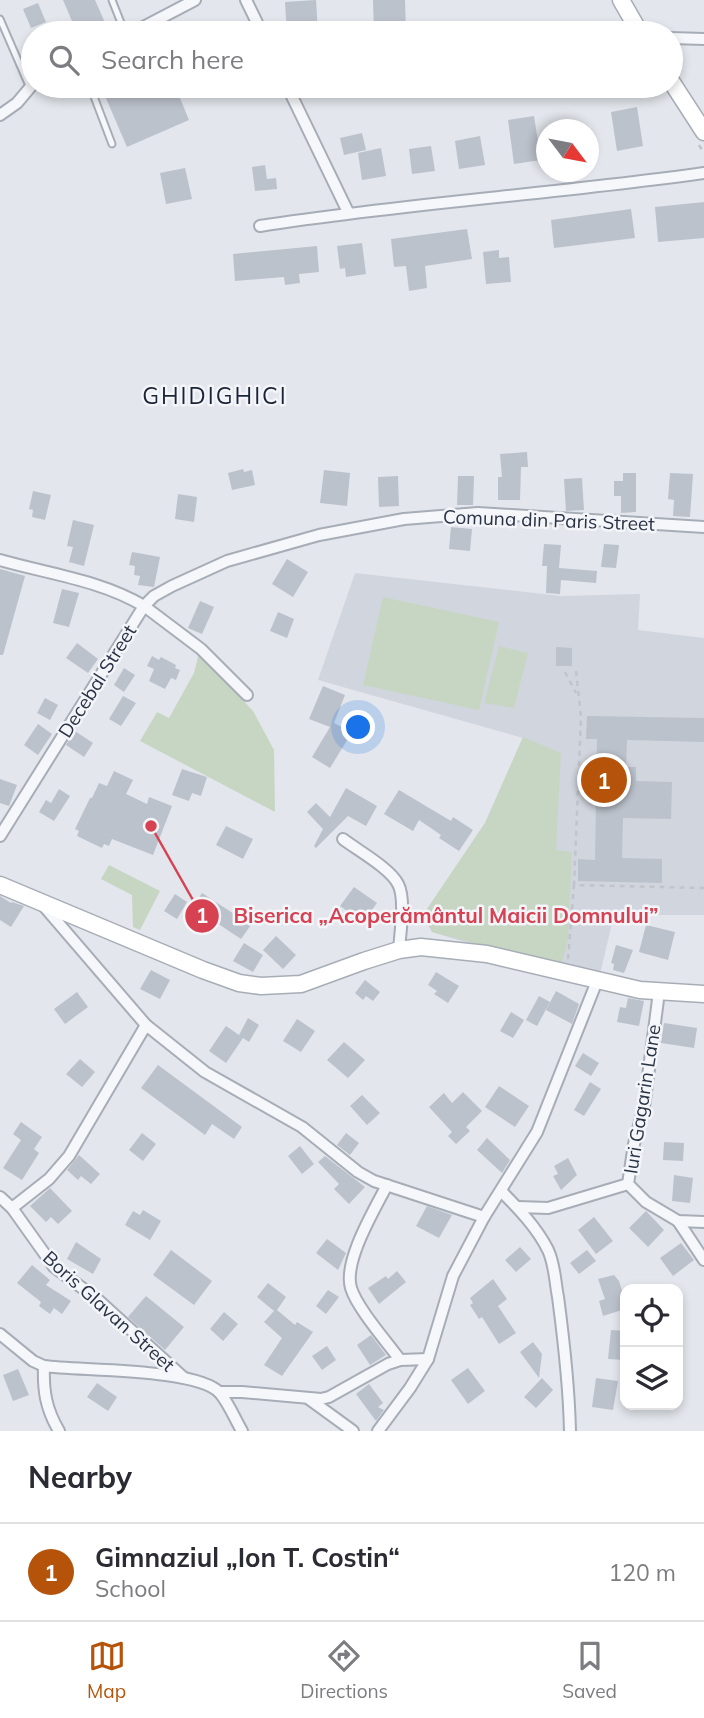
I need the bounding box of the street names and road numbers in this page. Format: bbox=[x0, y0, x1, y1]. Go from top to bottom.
street label: Comuna din Paris Street bbox=[443, 504, 656, 536]
street label: Decebal Street bbox=[53, 620, 142, 742]
street label: Iuri Gagarin Lane bbox=[618, 1022, 666, 1176]
street label: Boris Glavan Street bbox=[38, 1245, 180, 1377]

